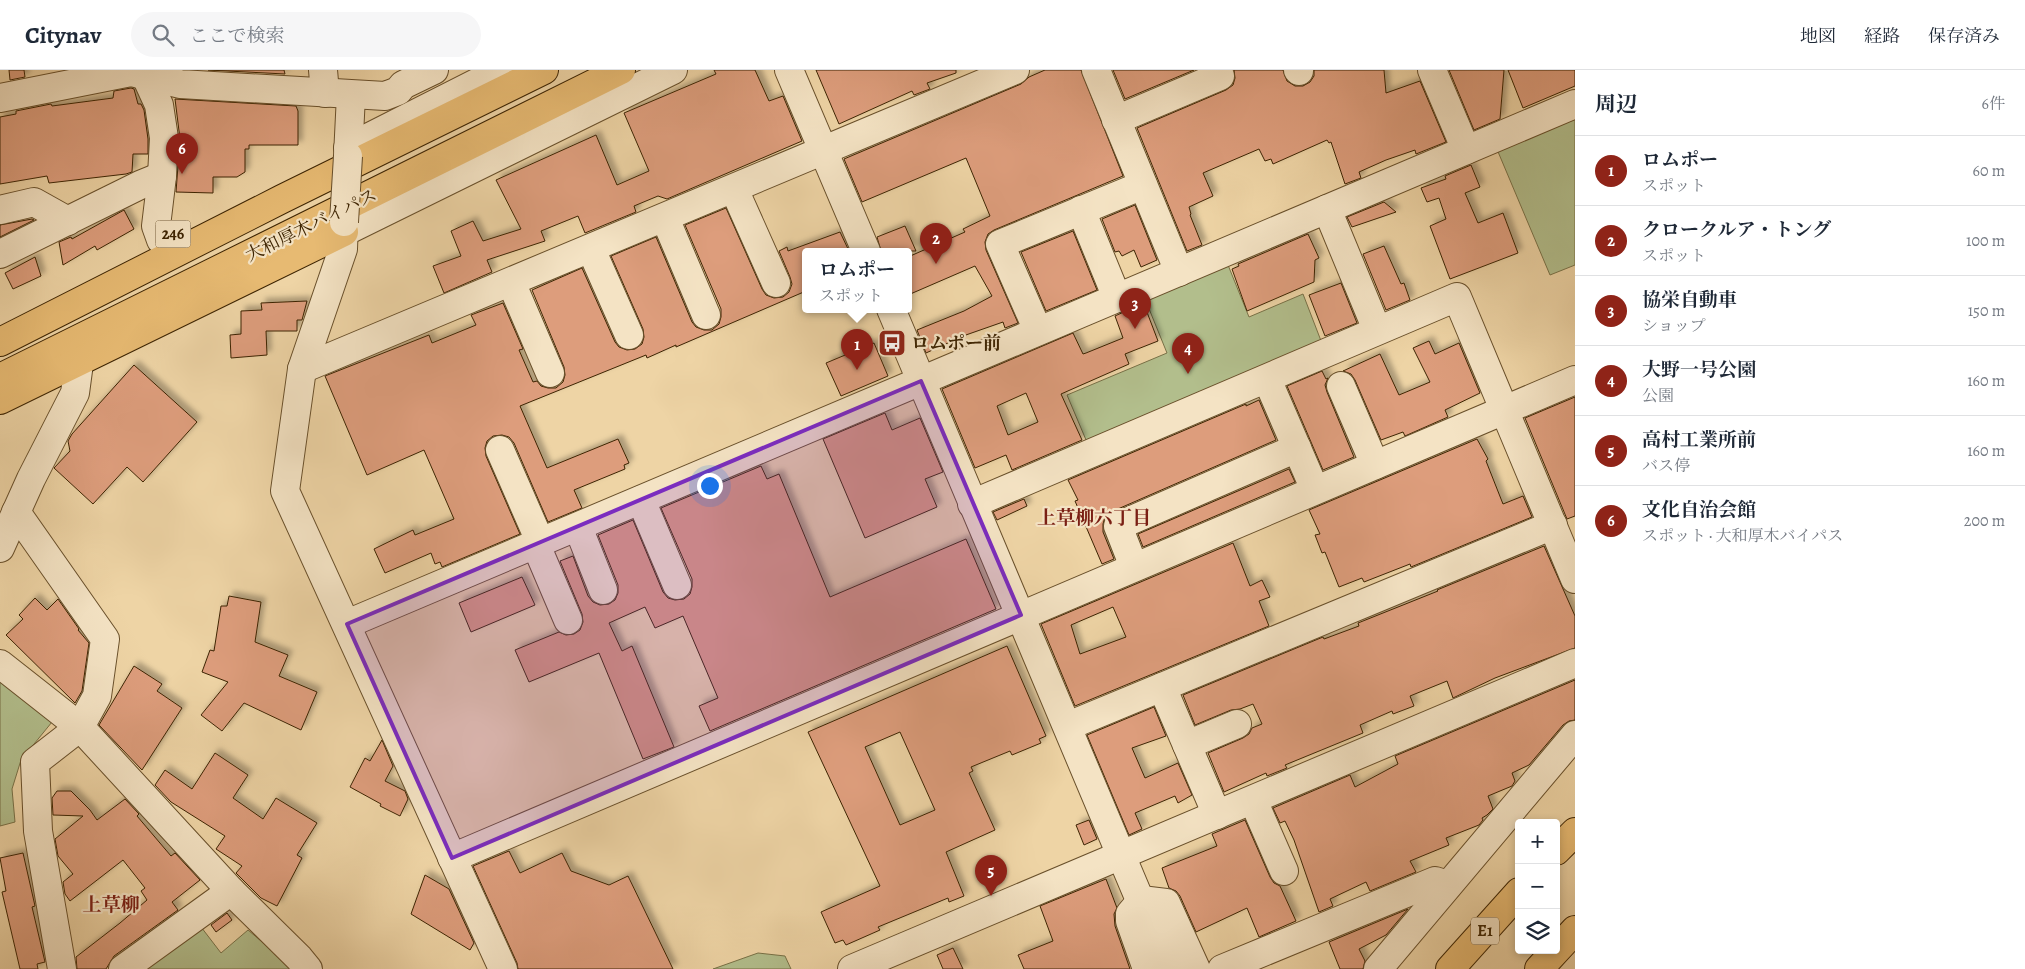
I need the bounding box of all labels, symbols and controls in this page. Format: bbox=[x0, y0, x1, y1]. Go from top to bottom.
search box bbox=[131, 12, 481, 57]
text: Citynav bbox=[25, 19, 101, 51]
icon: search bbox=[149, 21, 177, 49]
text: ここで検索 bbox=[189, 23, 284, 49]
text: 地図 bbox=[1800, 24, 1836, 48]
text: 経路 bbox=[1864, 24, 1900, 48]
text: 保存済み bbox=[1928, 24, 2000, 48]
text: 周辺 bbox=[1595, 90, 1637, 118]
text: 6件 bbox=[1982, 93, 2005, 115]
pin: 6 bbox=[166, 133, 198, 174]
text: ロムポー bbox=[1642, 147, 1718, 173]
text: 1 bbox=[1608, 160, 1614, 182]
text: 60 m bbox=[1973, 160, 2005, 182]
text: スポット bbox=[1642, 175, 1706, 197]
street label: 大和厚木バイパス bbox=[241, 183, 381, 267]
text: クロークルア・トング bbox=[1642, 217, 1831, 243]
road number: 246 bbox=[156, 220, 190, 248]
pin: 2 bbox=[920, 223, 952, 264]
text: 2 bbox=[1607, 230, 1615, 252]
text: 100 m bbox=[1966, 230, 2005, 252]
text: スポット bbox=[1642, 245, 1706, 267]
popup bbox=[802, 248, 912, 313]
text: ロムポー bbox=[819, 257, 895, 283]
text: スポット bbox=[819, 285, 883, 307]
text: 協栄自動車 bbox=[1642, 287, 1737, 313]
pin: 3 bbox=[1119, 288, 1151, 329]
text: 3 bbox=[1608, 300, 1614, 322]
text: 150 m bbox=[1968, 300, 2005, 322]
text: ショップ bbox=[1642, 315, 1706, 337]
bus stop icon: ロムポー前 bbox=[877, 328, 907, 358]
pin: 1 bbox=[841, 329, 873, 370]
place label: ロムポー前 bbox=[911, 331, 1001, 355]
pin: 4 bbox=[1172, 333, 1204, 374]
text: 大野一号公園 bbox=[1642, 357, 1756, 383]
text: 4 bbox=[1607, 370, 1615, 392]
text: 160 m bbox=[1967, 370, 2005, 392]
text: 公園 bbox=[1642, 385, 1674, 407]
text: 高村工業所前 bbox=[1642, 427, 1756, 453]
text: 5 bbox=[1608, 440, 1614, 462]
text: 160 m bbox=[1967, 440, 2005, 462]
text: バス停 bbox=[1642, 455, 1690, 477]
your location bbox=[697, 473, 723, 499]
text: 文化自治会館 bbox=[1642, 497, 1756, 523]
district label: 上草柳六丁目 bbox=[1037, 505, 1151, 531]
text: 6 bbox=[1607, 510, 1615, 532]
text: 200 m bbox=[1964, 510, 2005, 532]
text: スポット · 大和厚木バイパス bbox=[1642, 525, 1843, 547]
map controls bbox=[1515, 819, 1560, 954]
button: + bbox=[1515, 819, 1560, 864]
pin: 5 bbox=[975, 855, 1007, 896]
button: − bbox=[1515, 864, 1560, 909]
district label: 上草柳 bbox=[82, 892, 140, 918]
button: layers bbox=[1515, 909, 1560, 954]
road number: E1 bbox=[1471, 918, 1499, 944]

